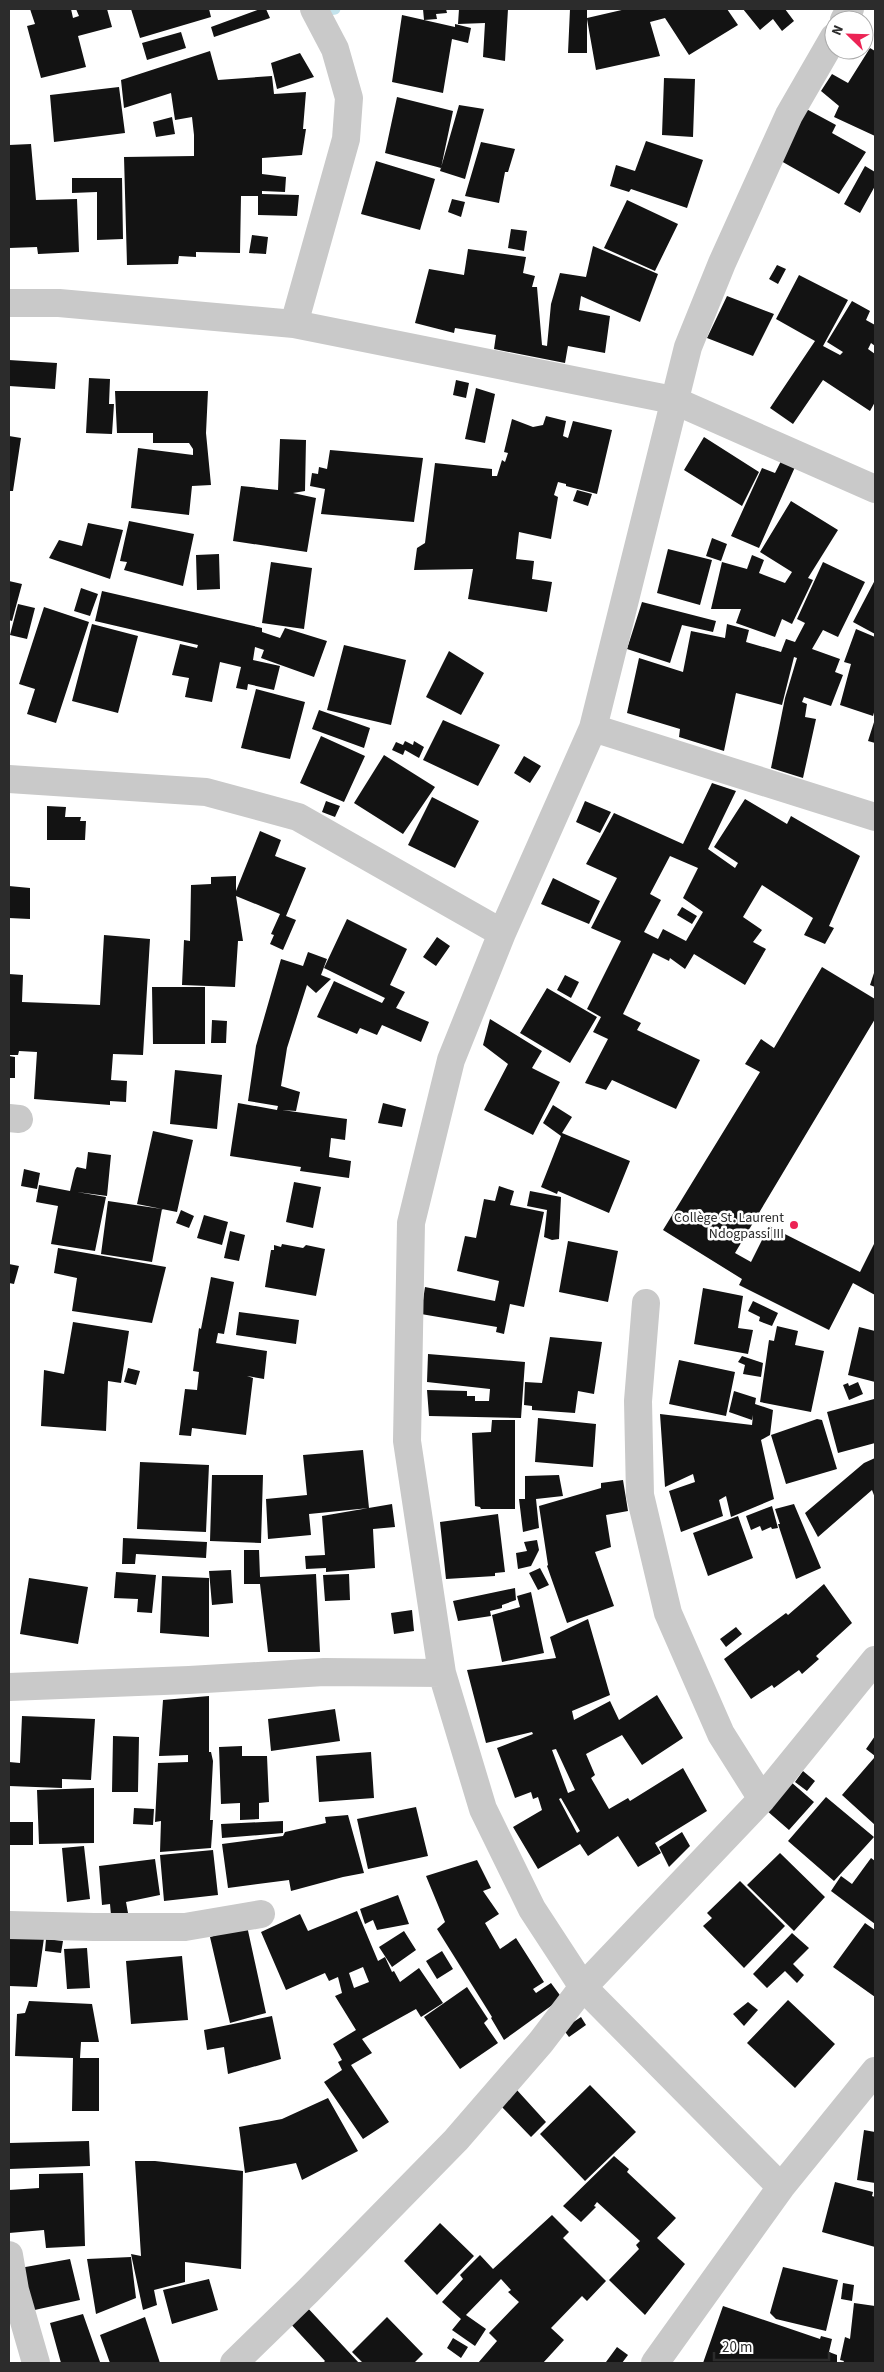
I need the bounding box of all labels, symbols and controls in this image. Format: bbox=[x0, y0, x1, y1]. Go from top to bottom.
north arrow bbox=[824, 10, 874, 60]
text: N bbox=[827, 22, 849, 39]
place label: Collège St. Laurent Ndogpassi III bbox=[674, 1208, 784, 1244]
marker: Collège St. Laurent Ndogpassi III bbox=[788, 1219, 800, 1231]
scale bar bbox=[714, 2330, 829, 2362]
text: 20 m bbox=[722, 2337, 752, 2358]

